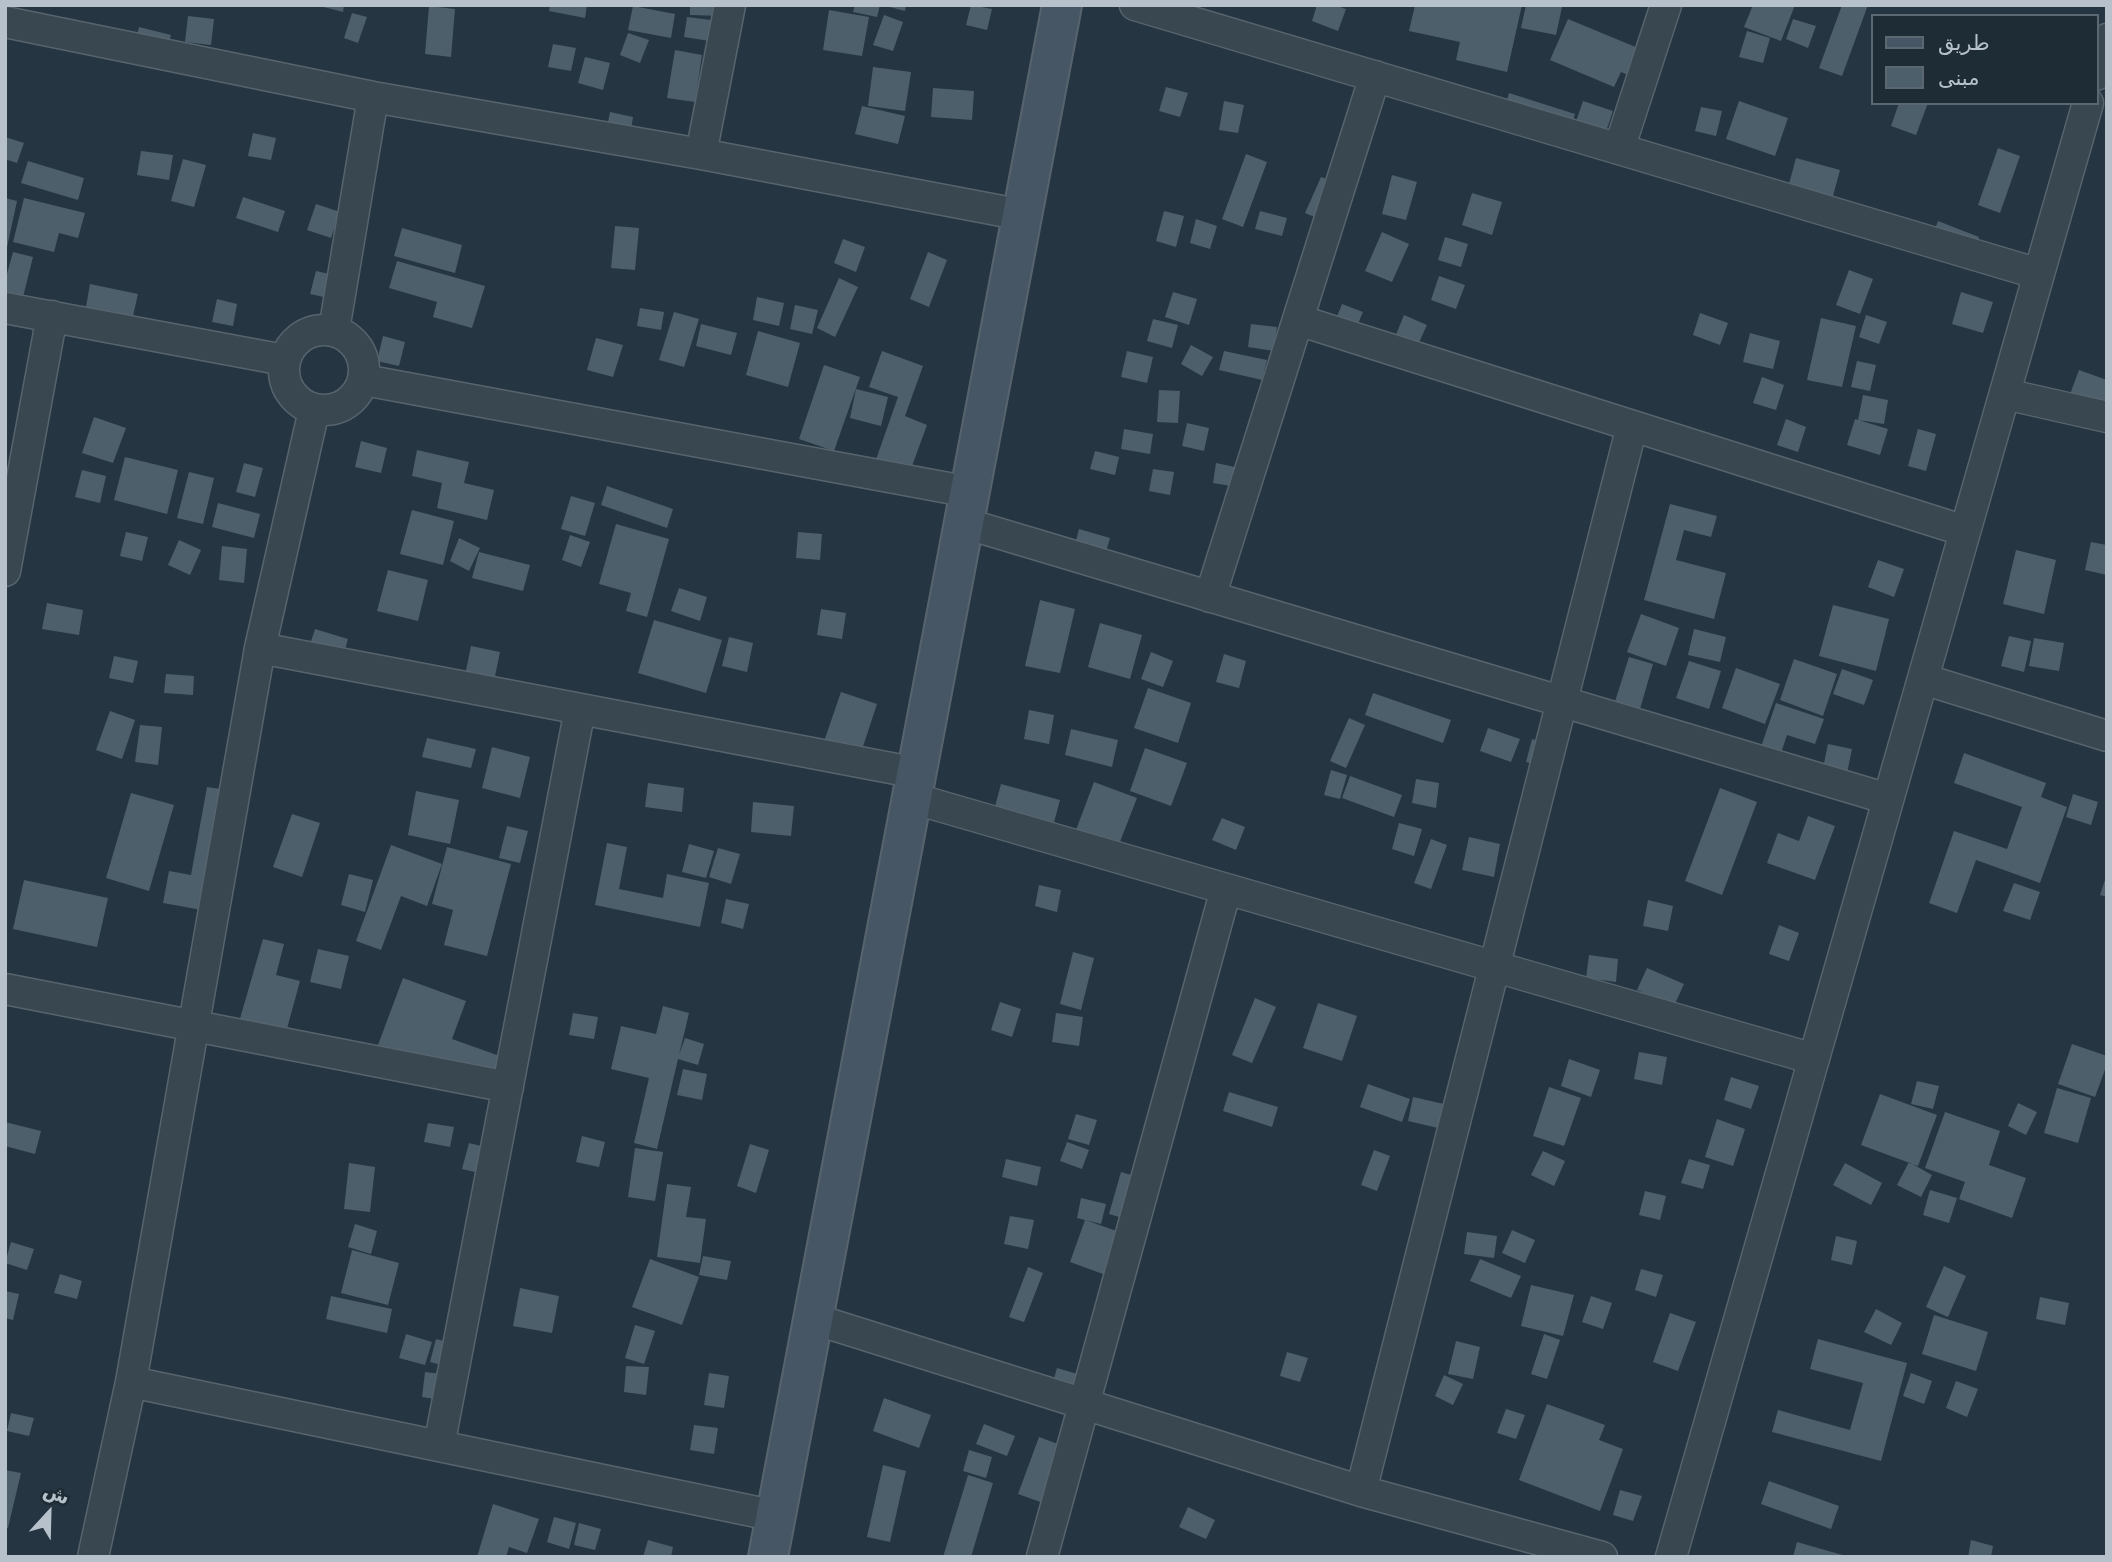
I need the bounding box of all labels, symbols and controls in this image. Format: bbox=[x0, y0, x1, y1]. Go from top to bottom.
legend bbox=[1870, 14, 2098, 105]
text: طريق bbox=[1938, 31, 1990, 55]
text: مبنى bbox=[1938, 66, 1979, 90]
north arrow bbox=[14, 1478, 84, 1548]
text: ش bbox=[41, 1478, 73, 1509]

